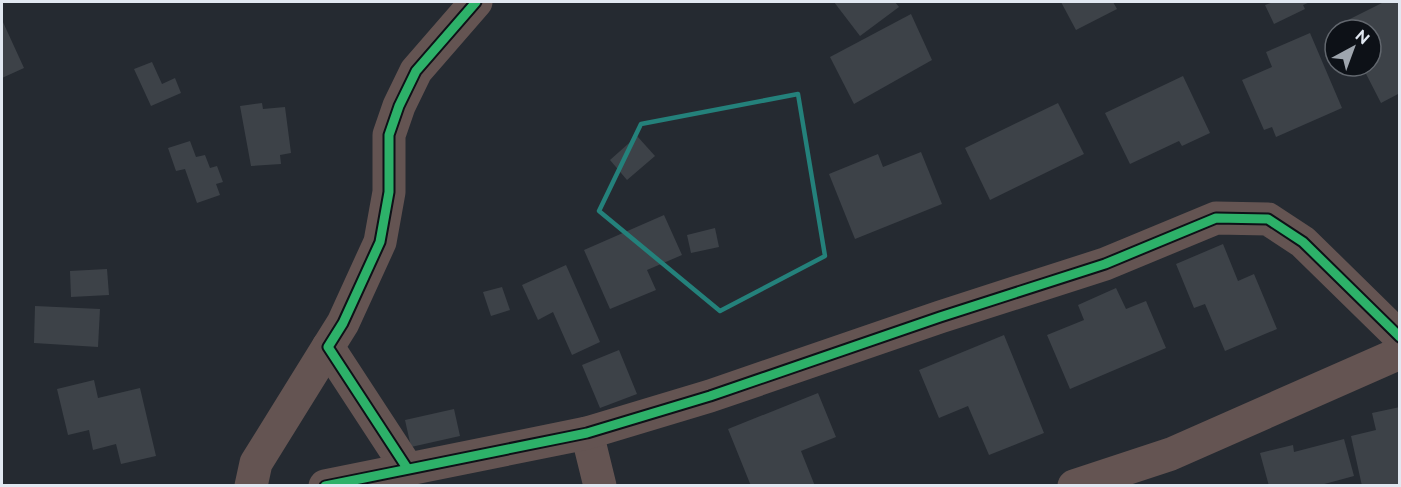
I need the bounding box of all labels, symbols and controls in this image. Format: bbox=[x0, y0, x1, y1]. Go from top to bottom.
north arrow bbox=[1323, 18, 1383, 78]
text: N bbox=[1352, 26, 1373, 48]

